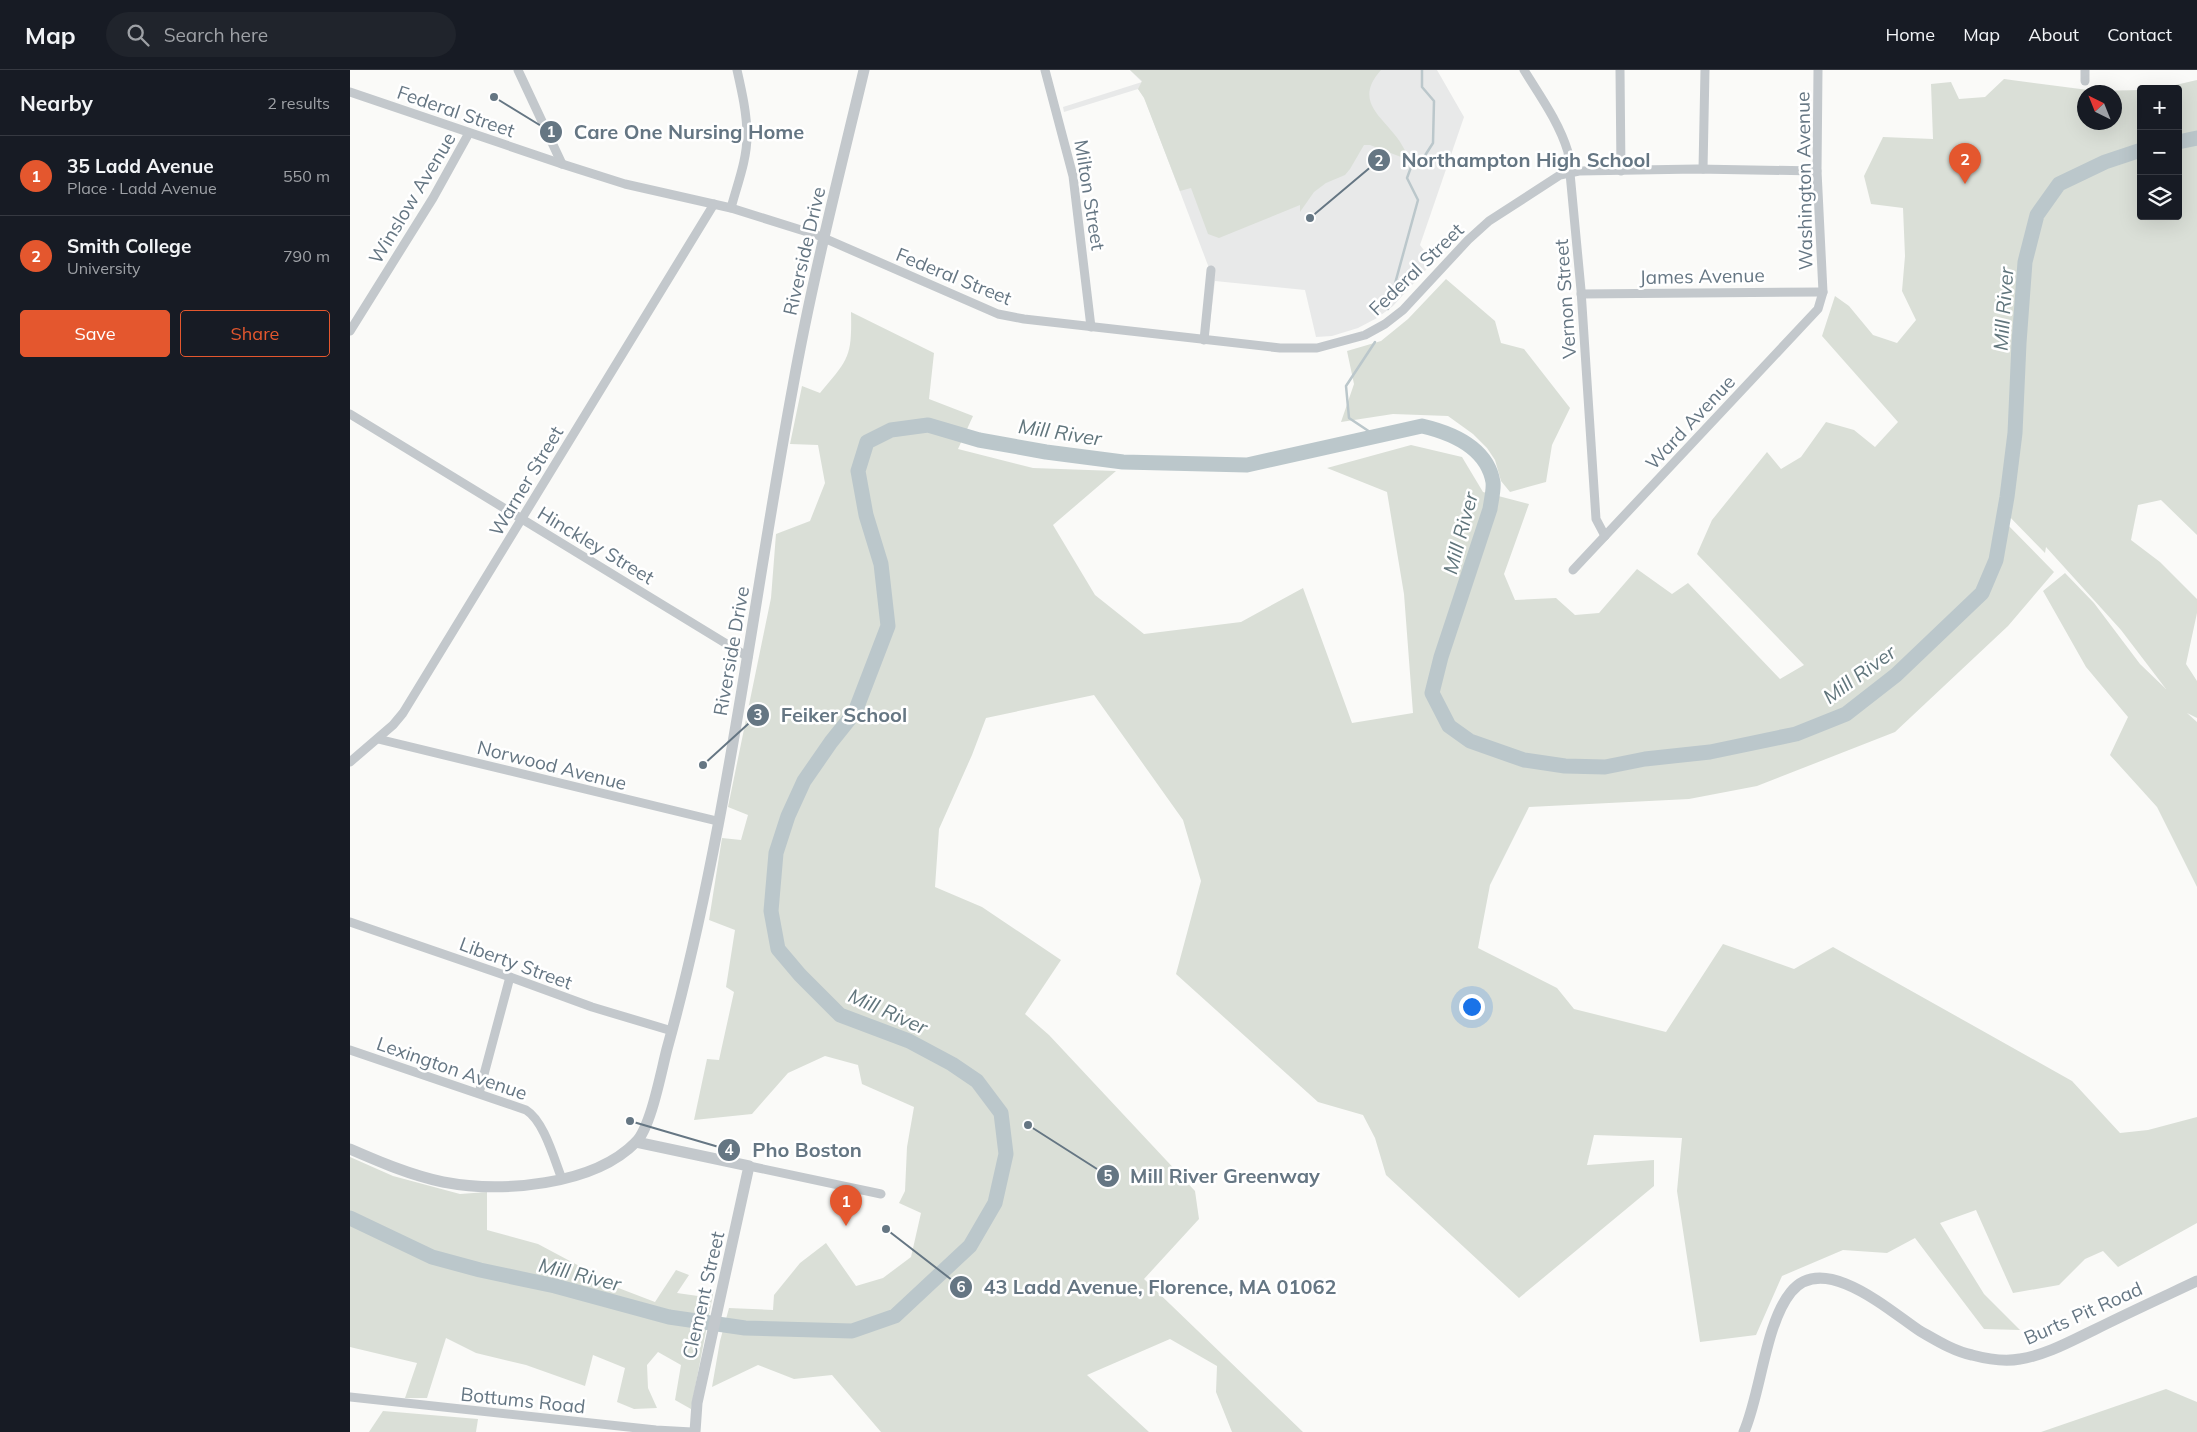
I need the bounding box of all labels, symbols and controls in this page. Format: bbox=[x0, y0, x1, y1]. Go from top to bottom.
search box bbox=[106, 12, 456, 57]
text: Map bbox=[25, 20, 76, 50]
icon: search bbox=[124, 21, 152, 49]
text: Search here bbox=[164, 23, 268, 47]
text: Home bbox=[1885, 23, 1935, 46]
text: Map bbox=[1963, 23, 2000, 46]
text: About bbox=[2028, 23, 2079, 46]
text: Contact bbox=[2107, 23, 2172, 46]
street label: Federal Street bbox=[394, 80, 518, 142]
north arrow bbox=[2077, 85, 2122, 130]
map controls bbox=[2137, 85, 2182, 220]
button: + bbox=[2137, 85, 2182, 130]
text: Nearby bbox=[20, 90, 93, 116]
street label: Washington Avenue bbox=[1790, 91, 1818, 271]
text: 2 results bbox=[267, 93, 330, 113]
callout: Care One Nursing Home bbox=[539, 114, 814, 149]
text: Care One Nursing Home bbox=[574, 119, 804, 144]
text: 1 bbox=[546, 122, 556, 141]
street label: Winslow Avenue bbox=[363, 128, 461, 268]
button: − bbox=[2137, 130, 2182, 175]
street label: Milton Street bbox=[1069, 138, 1111, 252]
callout: Northampton High School bbox=[1366, 143, 1660, 178]
pin: 2 bbox=[1949, 143, 1981, 184]
text: Northampton High School bbox=[1401, 147, 1651, 172]
text: 2 bbox=[1374, 151, 1384, 170]
text: 35 Ladd Avenue bbox=[67, 154, 214, 178]
text: 1 bbox=[31, 166, 41, 186]
text: 550 m bbox=[283, 166, 330, 186]
button: layers bbox=[2137, 175, 2182, 220]
text: Place · Ladd Avenue bbox=[67, 178, 217, 198]
street label: Riverside Drive bbox=[778, 184, 830, 318]
street label: Federal Street bbox=[1364, 218, 1469, 320]
text: Smith College bbox=[67, 234, 191, 258]
street label: Vernon Street bbox=[1549, 238, 1581, 360]
street label: Federal Street bbox=[893, 242, 1016, 310]
text: 2 bbox=[31, 246, 41, 266]
text: 790 m bbox=[283, 246, 330, 266]
text: University bbox=[67, 258, 141, 278]
street label: James Avenue bbox=[1639, 263, 1765, 289]
water label: Mill River bbox=[1988, 266, 2018, 352]
button: Save bbox=[20, 310, 170, 357]
button: Share bbox=[180, 310, 330, 357]
street label: Ward Avenue bbox=[1640, 370, 1740, 474]
water label: Mill River bbox=[1017, 413, 1104, 451]
street label: Warner Street bbox=[484, 421, 568, 540]
water label: Mill River bbox=[1437, 489, 1483, 577]
street label: Hinckley Street bbox=[533, 501, 659, 589]
street label: Riverside Drive bbox=[708, 584, 754, 718]
water label: Mill River bbox=[1818, 639, 1901, 709]
callout: Feiker School bbox=[746, 698, 917, 733]
text: Feiker School bbox=[781, 702, 907, 727]
text: 3 bbox=[753, 705, 763, 724]
street label: Norwood Avenue bbox=[475, 735, 629, 795]
street label: Liberty Street bbox=[456, 931, 576, 995]
water label: Mill River bbox=[845, 983, 932, 1040]
your location bbox=[1459, 994, 1485, 1020]
street label: Lexington Avenue bbox=[374, 1031, 530, 1105]
callout: Pho Boston bbox=[717, 1132, 871, 1167]
text: Pho Boston bbox=[752, 1137, 862, 1162]
text: 4 bbox=[724, 1140, 734, 1159]
callout: Mill River Greenway bbox=[1095, 1159, 1330, 1194]
text: Mill River Greenway bbox=[1130, 1163, 1320, 1188]
text: 5 bbox=[1103, 1166, 1113, 1185]
pin: 1 bbox=[830, 1185, 862, 1226]
street label: Clement Street bbox=[677, 1229, 729, 1361]
water label: Mill River bbox=[536, 1252, 624, 1296]
callout: 43 Ladd Avenue, Florence, MA 01062 bbox=[948, 1270, 1347, 1305]
text: 43 Ladd Avenue, Florence, MA 01062 bbox=[983, 1274, 1337, 1299]
street label: Burts Pit Road bbox=[2020, 1276, 2146, 1350]
text: 6 bbox=[956, 1277, 966, 1296]
street label: Bottums Road bbox=[459, 1382, 587, 1418]

